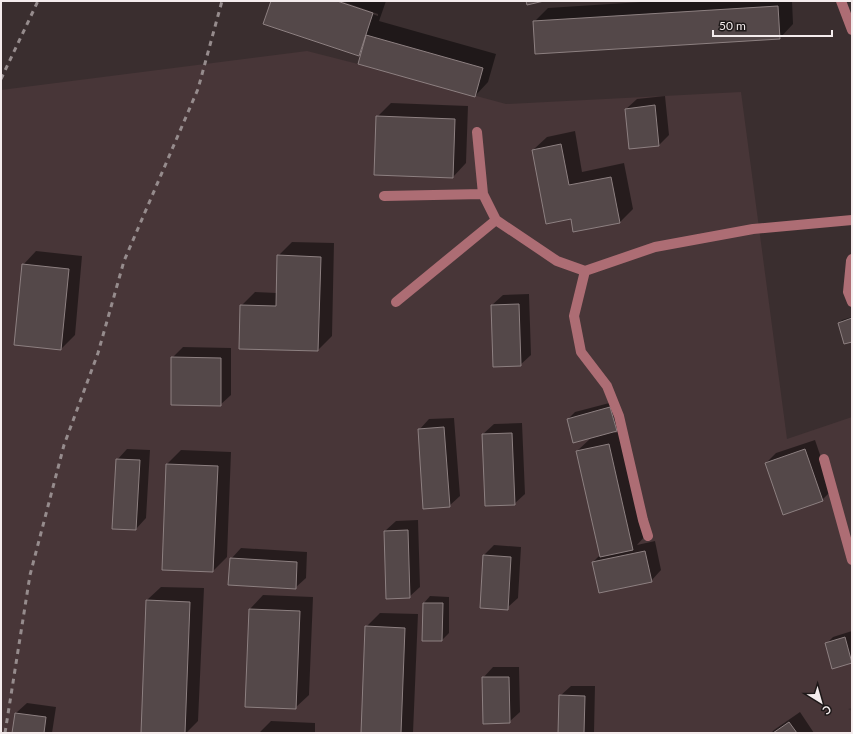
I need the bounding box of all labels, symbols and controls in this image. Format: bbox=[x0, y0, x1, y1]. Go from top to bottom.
scale bar bbox=[713, 12, 832, 38]
text: 50 m bbox=[719, 18, 746, 33]
north arrow bbox=[801, 682, 841, 722]
text: С bbox=[820, 703, 834, 718]

